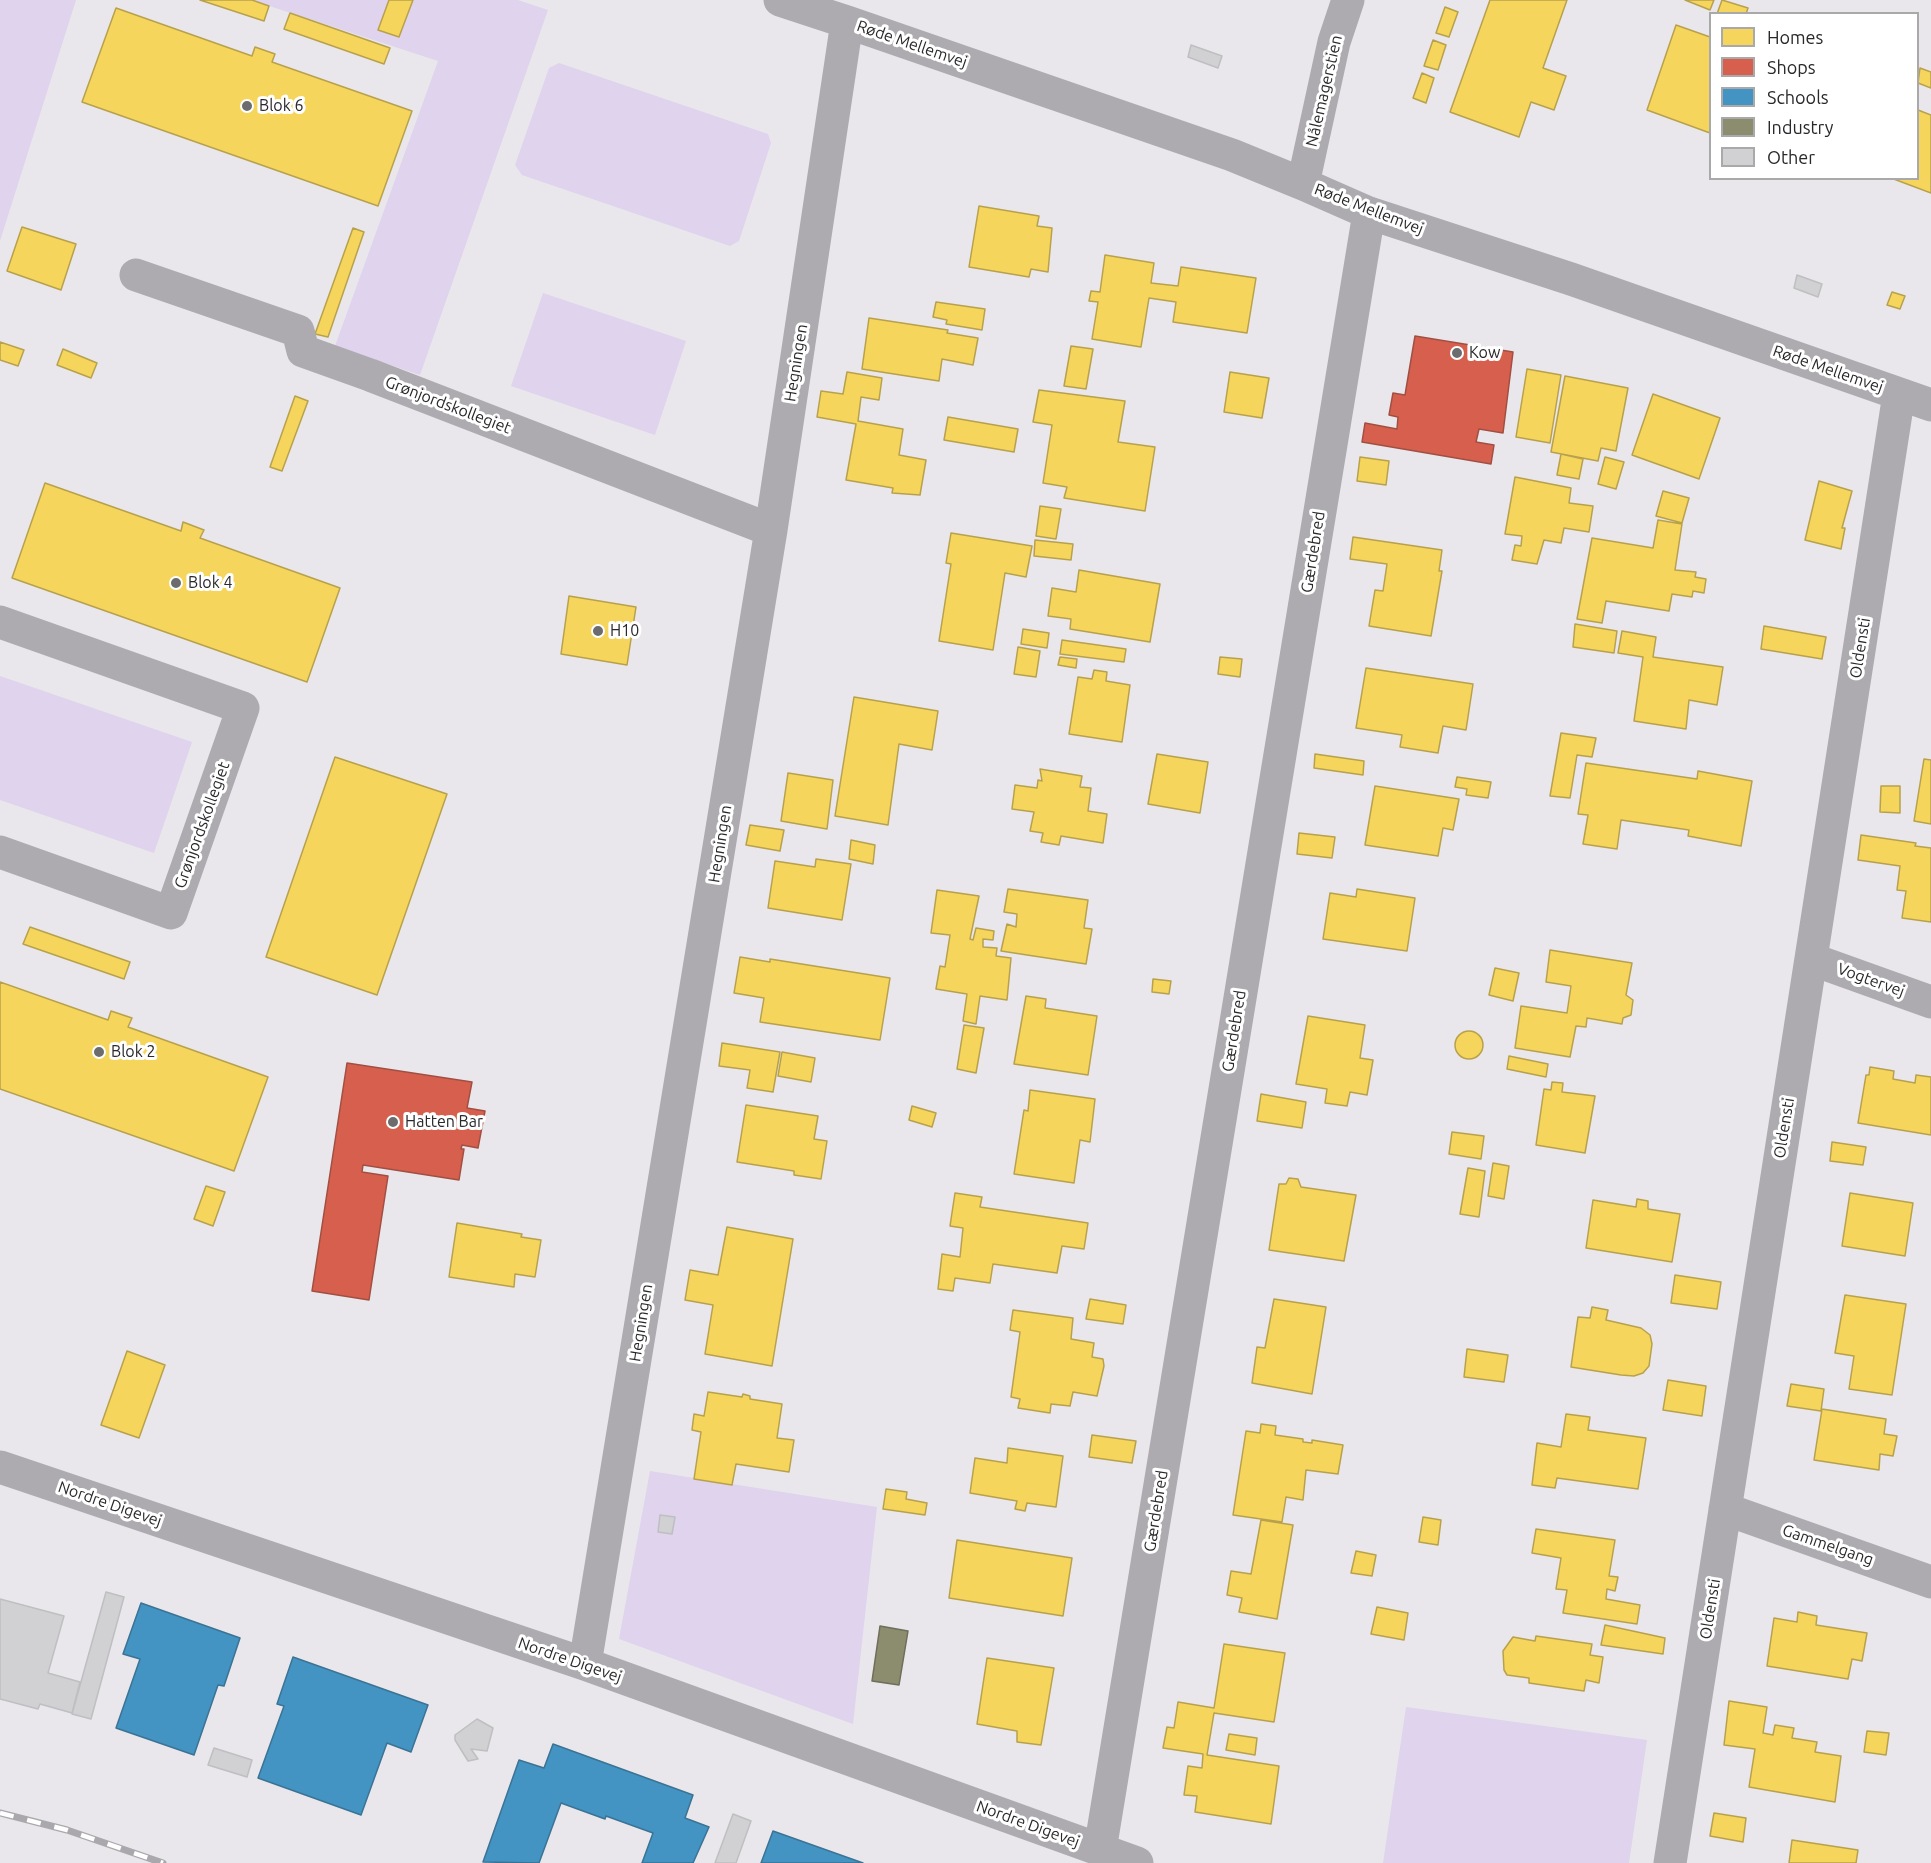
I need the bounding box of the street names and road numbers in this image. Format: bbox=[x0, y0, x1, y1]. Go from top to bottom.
street label: Røde Mellemvej bbox=[854, 16, 970, 72]
street label: Nålemagerstien bbox=[1302, 33, 1346, 149]
street label: Røde Mellemvej bbox=[1312, 179, 1426, 239]
street label: Hegningen bbox=[780, 323, 812, 403]
street label: Røde Mellemvej bbox=[1770, 341, 1886, 397]
street label: Grønjordskollegiet bbox=[382, 372, 514, 438]
street label: Gærdebred bbox=[1297, 510, 1329, 594]
street label: Oldensti bbox=[1846, 616, 1874, 680]
street label: Grønjordskollegiet bbox=[170, 759, 234, 891]
street label: Hegningen bbox=[704, 804, 736, 884]
street label: Vogtervej bbox=[1835, 959, 1907, 1001]
street label: Gærdebred bbox=[1218, 989, 1250, 1073]
street label: Oldensti bbox=[1770, 1096, 1798, 1160]
street label: Hegningen bbox=[625, 1283, 657, 1363]
street label: Gærdebred bbox=[1140, 1469, 1172, 1553]
street label: Nordre Digevej bbox=[56, 1477, 164, 1531]
street label: Gammelgang bbox=[1780, 1520, 1876, 1570]
street label: Oldensti bbox=[1696, 1577, 1724, 1641]
street label: Nordre Digevej bbox=[516, 1633, 624, 1687]
street label: Nordre Digevej bbox=[974, 1796, 1082, 1852]

